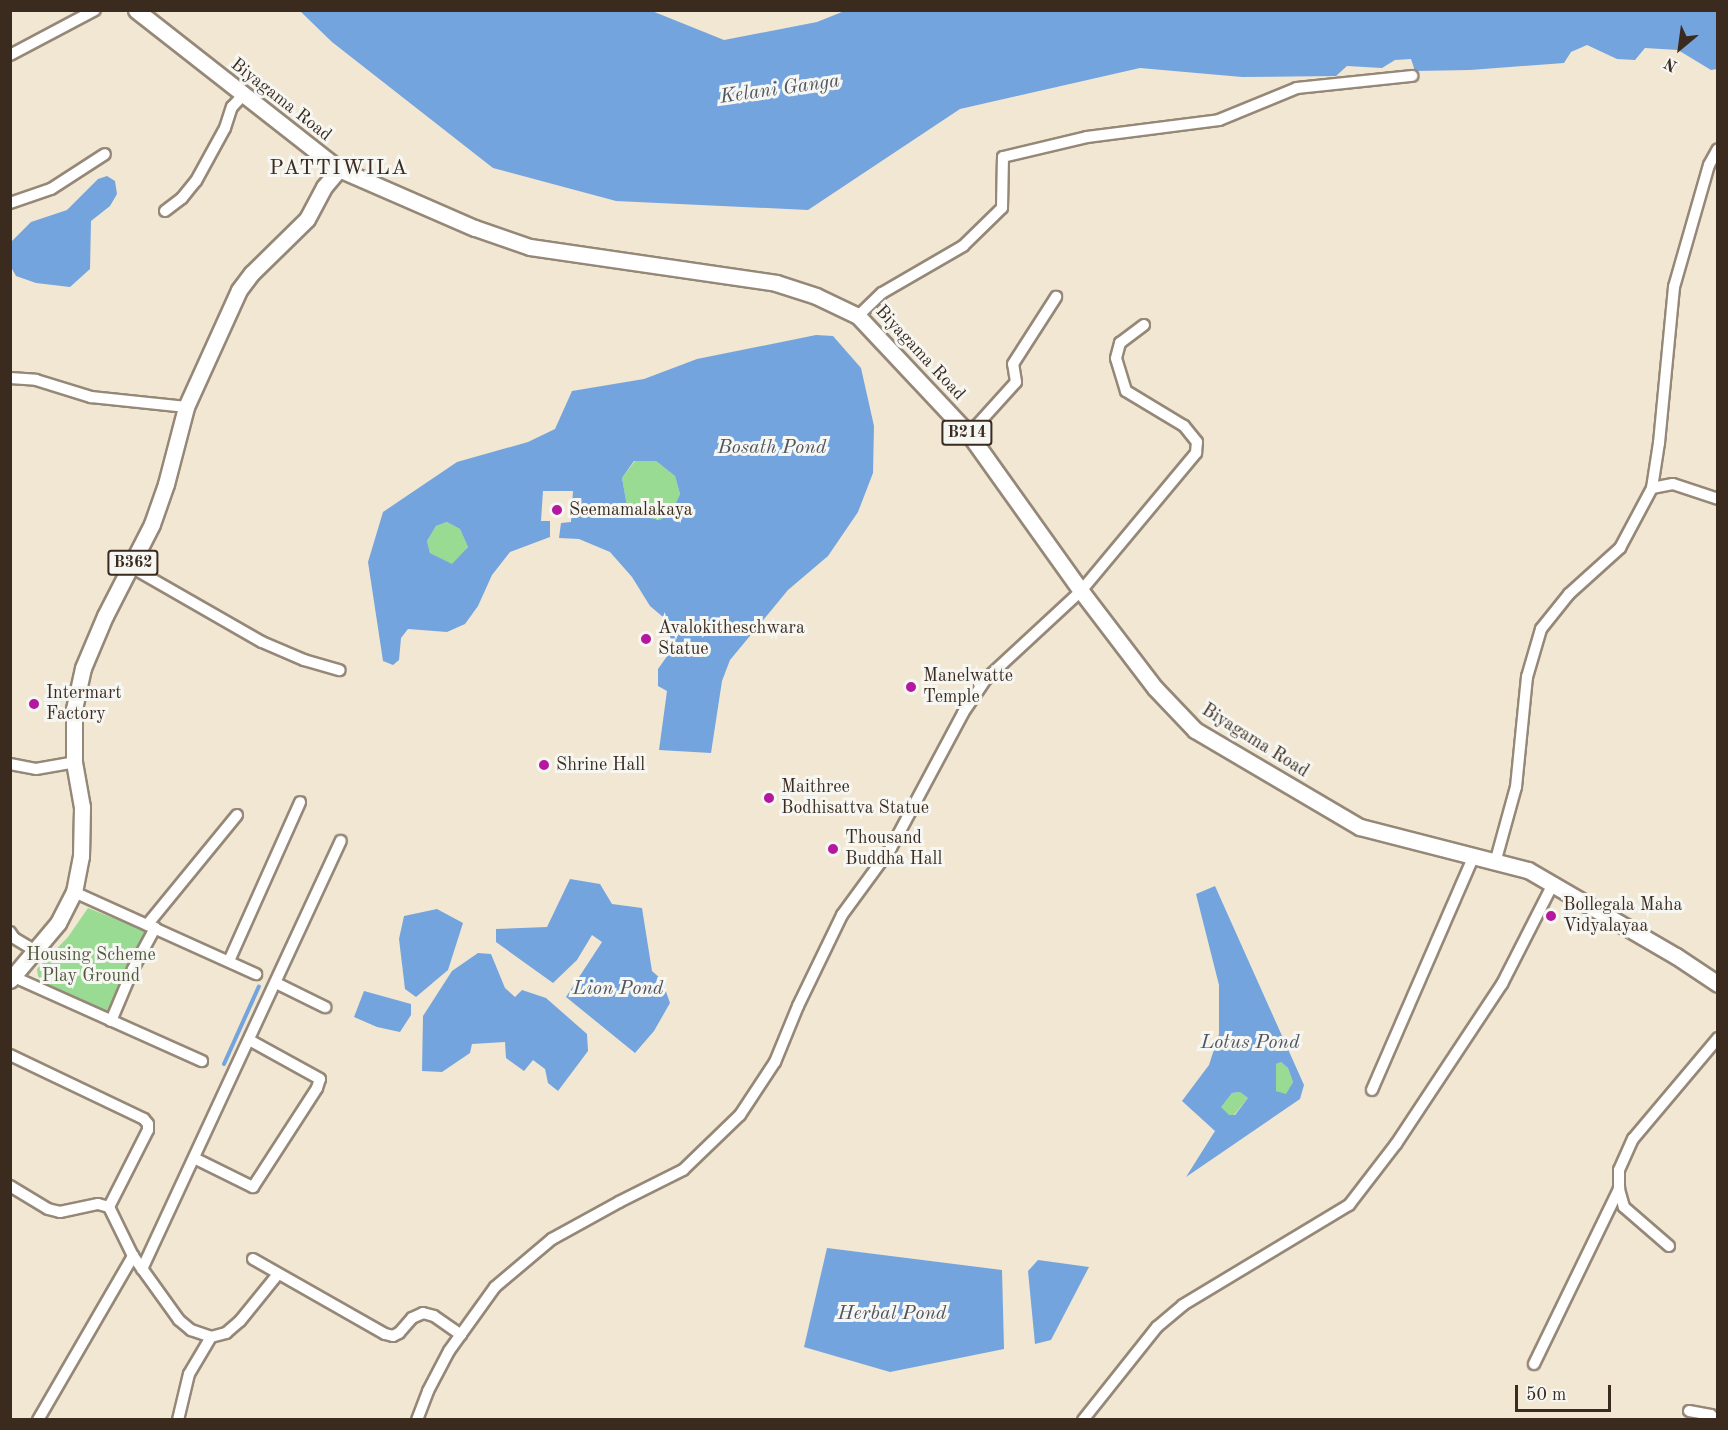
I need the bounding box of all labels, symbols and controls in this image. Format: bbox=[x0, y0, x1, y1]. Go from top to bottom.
north arrow bbox=[1650, 18, 1710, 78]
street label: Biyagama Road bbox=[226, 54, 336, 146]
text: N bbox=[1662, 54, 1681, 74]
water label: Kelani Ganga bbox=[718, 70, 842, 110]
district label: PATTIWILA bbox=[269, 156, 409, 182]
street label: Biyagama Road bbox=[870, 301, 970, 405]
road number: B214 bbox=[940, 420, 994, 446]
water label: Bosath Pond bbox=[718, 436, 826, 460]
place label: Seemamalakaya bbox=[569, 499, 693, 521]
marker: Seemamalakaya bbox=[550, 503, 564, 517]
road number: B362 bbox=[106, 550, 160, 576]
place label: Avalokitheschwara Statue bbox=[658, 618, 805, 660]
marker: Avalokitheschwara Statue bbox=[639, 632, 653, 646]
place label: Manelwatte Temple bbox=[923, 666, 1013, 708]
marker: Manelwatte Temple bbox=[904, 680, 918, 694]
place label: Intermart Factory bbox=[46, 683, 122, 726]
marker: Intermart Factory bbox=[27, 697, 41, 711]
street label: Biyagama Road bbox=[1198, 699, 1312, 783]
place label: Shrine Hall bbox=[556, 754, 645, 776]
marker: Shrine Hall bbox=[537, 758, 551, 772]
place label: Maithree Bodhisattva Statue bbox=[781, 777, 929, 820]
marker: Maithree Bodhisattva Statue bbox=[762, 791, 776, 805]
place label: Thousand Buddha Hall bbox=[845, 828, 942, 870]
marker: Thousand Buddha Hall bbox=[826, 842, 840, 856]
place label: Bollegala Maha Vidyalayaa bbox=[1563, 895, 1682, 938]
marker: Bollegala Maha Vidyalayaa bbox=[1544, 909, 1558, 923]
park label: Housing Scheme Play Ground bbox=[26, 945, 156, 988]
water label: Lion Pond bbox=[573, 977, 663, 1001]
water label: Lotus Pond bbox=[1200, 1031, 1300, 1055]
water label: Herbal Pond bbox=[838, 1302, 946, 1326]
scale bar bbox=[1518, 1373, 1614, 1411]
text: 50 m bbox=[1526, 1386, 1566, 1404]

